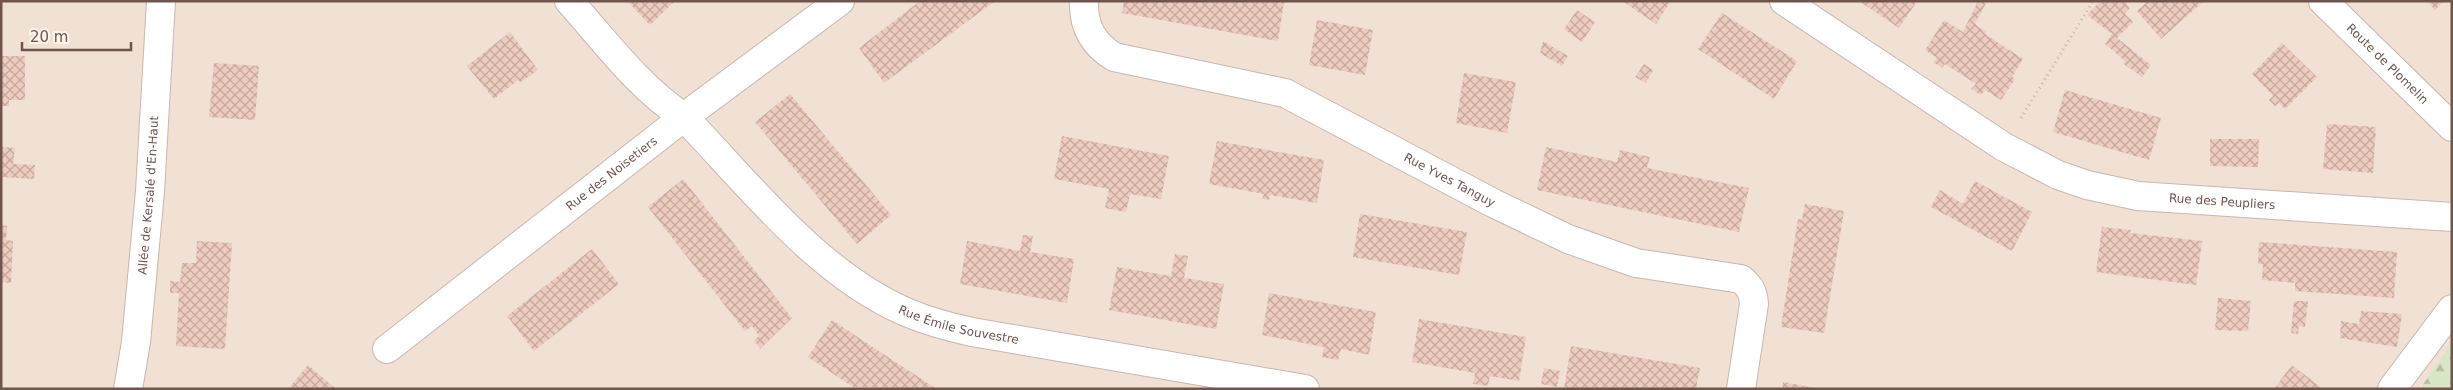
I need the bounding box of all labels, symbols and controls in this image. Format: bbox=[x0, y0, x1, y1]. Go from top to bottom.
scale bar bbox=[22, 20, 131, 52]
street label: Route de Plomelin bbox=[2344, 21, 2431, 107]
text: 20 m bbox=[30, 28, 68, 46]
street label: Allée de Kersalé d'En-Haut bbox=[135, 115, 161, 275]
street label: Rue des Noisetiers bbox=[563, 134, 660, 213]
street label: Rue Yves Tanguy bbox=[1402, 150, 1498, 210]
street label: Rue des Peupliers bbox=[2169, 191, 2276, 212]
street label: Rue Émile Souvestre bbox=[896, 303, 1020, 347]

